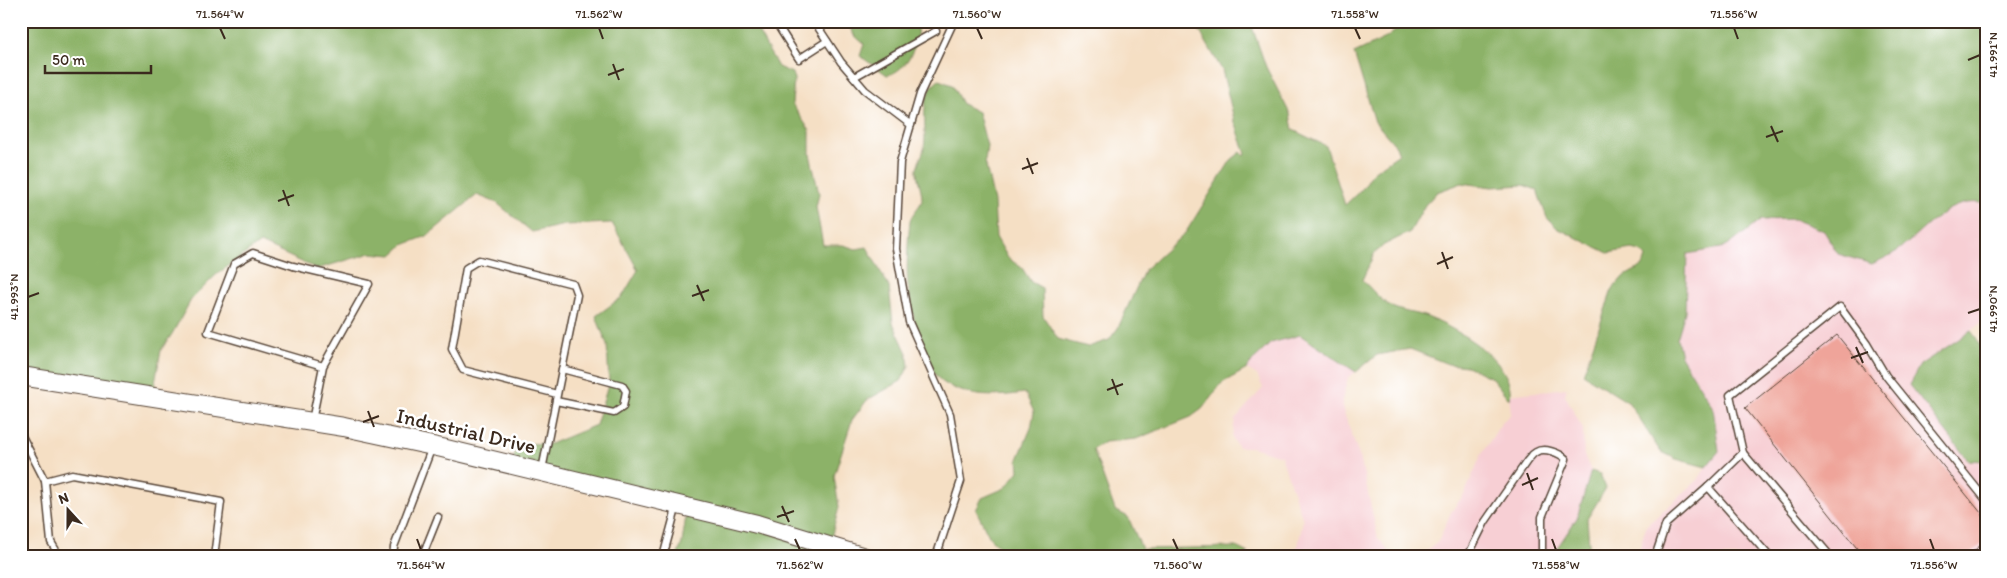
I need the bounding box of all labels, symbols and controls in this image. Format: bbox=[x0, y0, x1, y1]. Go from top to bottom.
text: 71.564°W bbox=[196, 7, 244, 21]
text: 71.562°W bbox=[575, 7, 623, 21]
text: 71.560°W bbox=[953, 7, 1001, 21]
text: 71.558°W bbox=[1331, 7, 1379, 21]
text: 71.556°W bbox=[1710, 7, 1758, 21]
text: 41.991°N bbox=[1986, 32, 2000, 78]
scale bar bbox=[45, 42, 151, 74]
text: 50 m bbox=[52, 51, 85, 69]
text: 41.993°N bbox=[7, 274, 21, 320]
text: 41.990°N bbox=[1986, 285, 2000, 333]
street label: Industrial Drive bbox=[394, 402, 538, 459]
north arrow bbox=[42, 486, 92, 536]
text: N bbox=[56, 489, 71, 508]
text: 71.564°W bbox=[397, 558, 445, 572]
text: 71.562°W bbox=[776, 558, 824, 572]
text: 71.560°W bbox=[1154, 558, 1202, 572]
text: 71.558°W bbox=[1532, 558, 1580, 572]
text: 71.556°W bbox=[1910, 558, 1958, 572]

